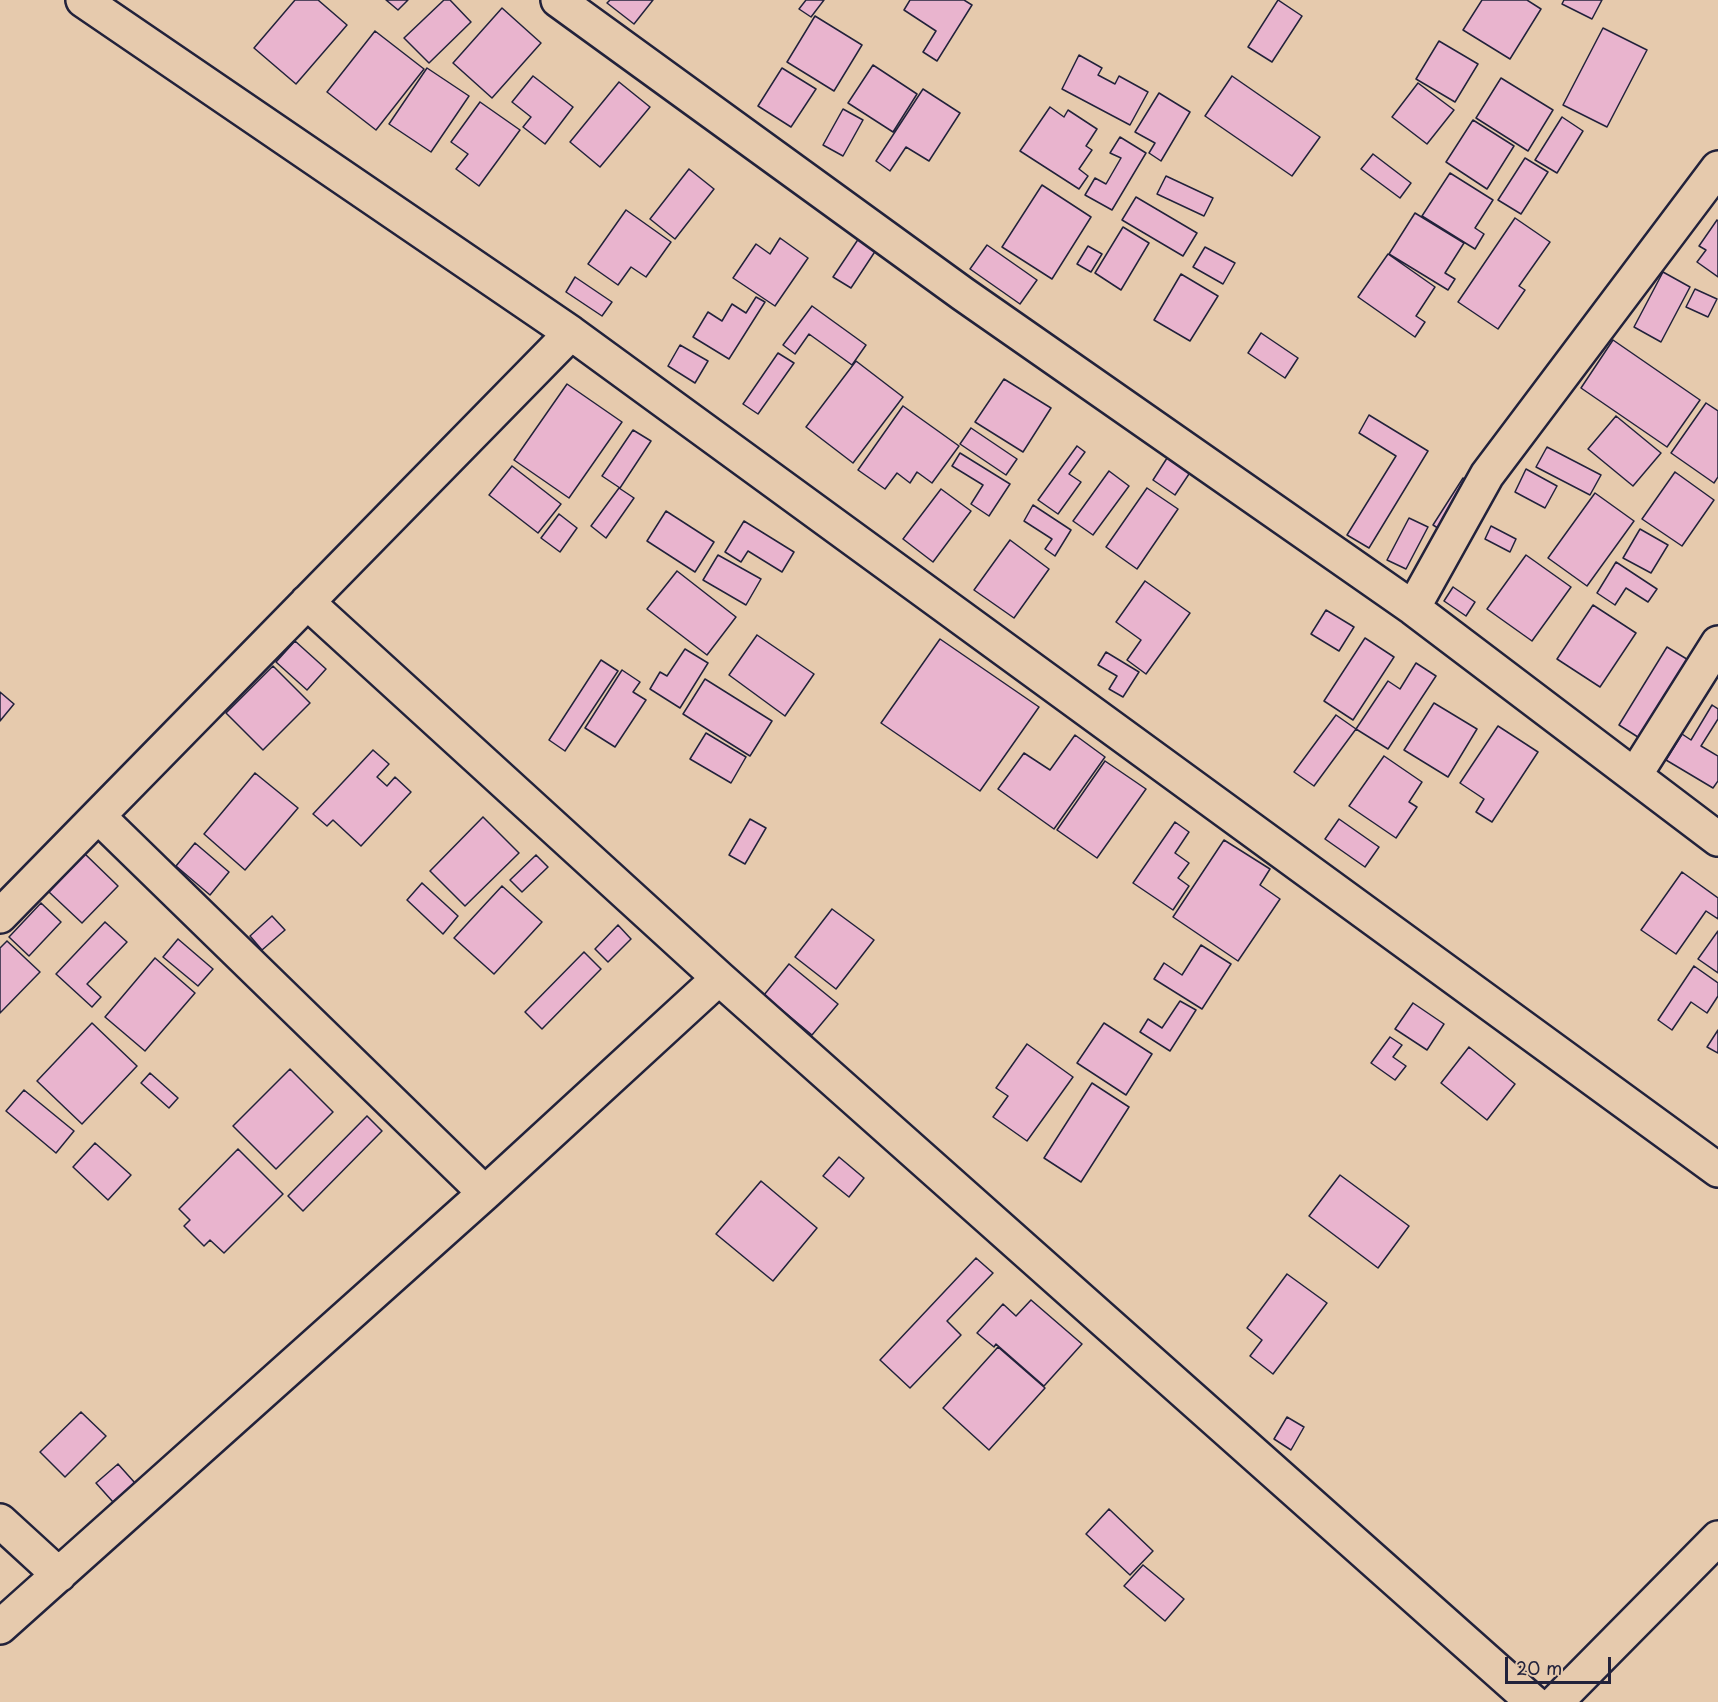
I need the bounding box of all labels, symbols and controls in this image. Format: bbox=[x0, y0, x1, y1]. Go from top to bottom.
scale bar bbox=[1508, 1645, 1614, 1683]
text: 20 m bbox=[1516, 1654, 1562, 1681]

